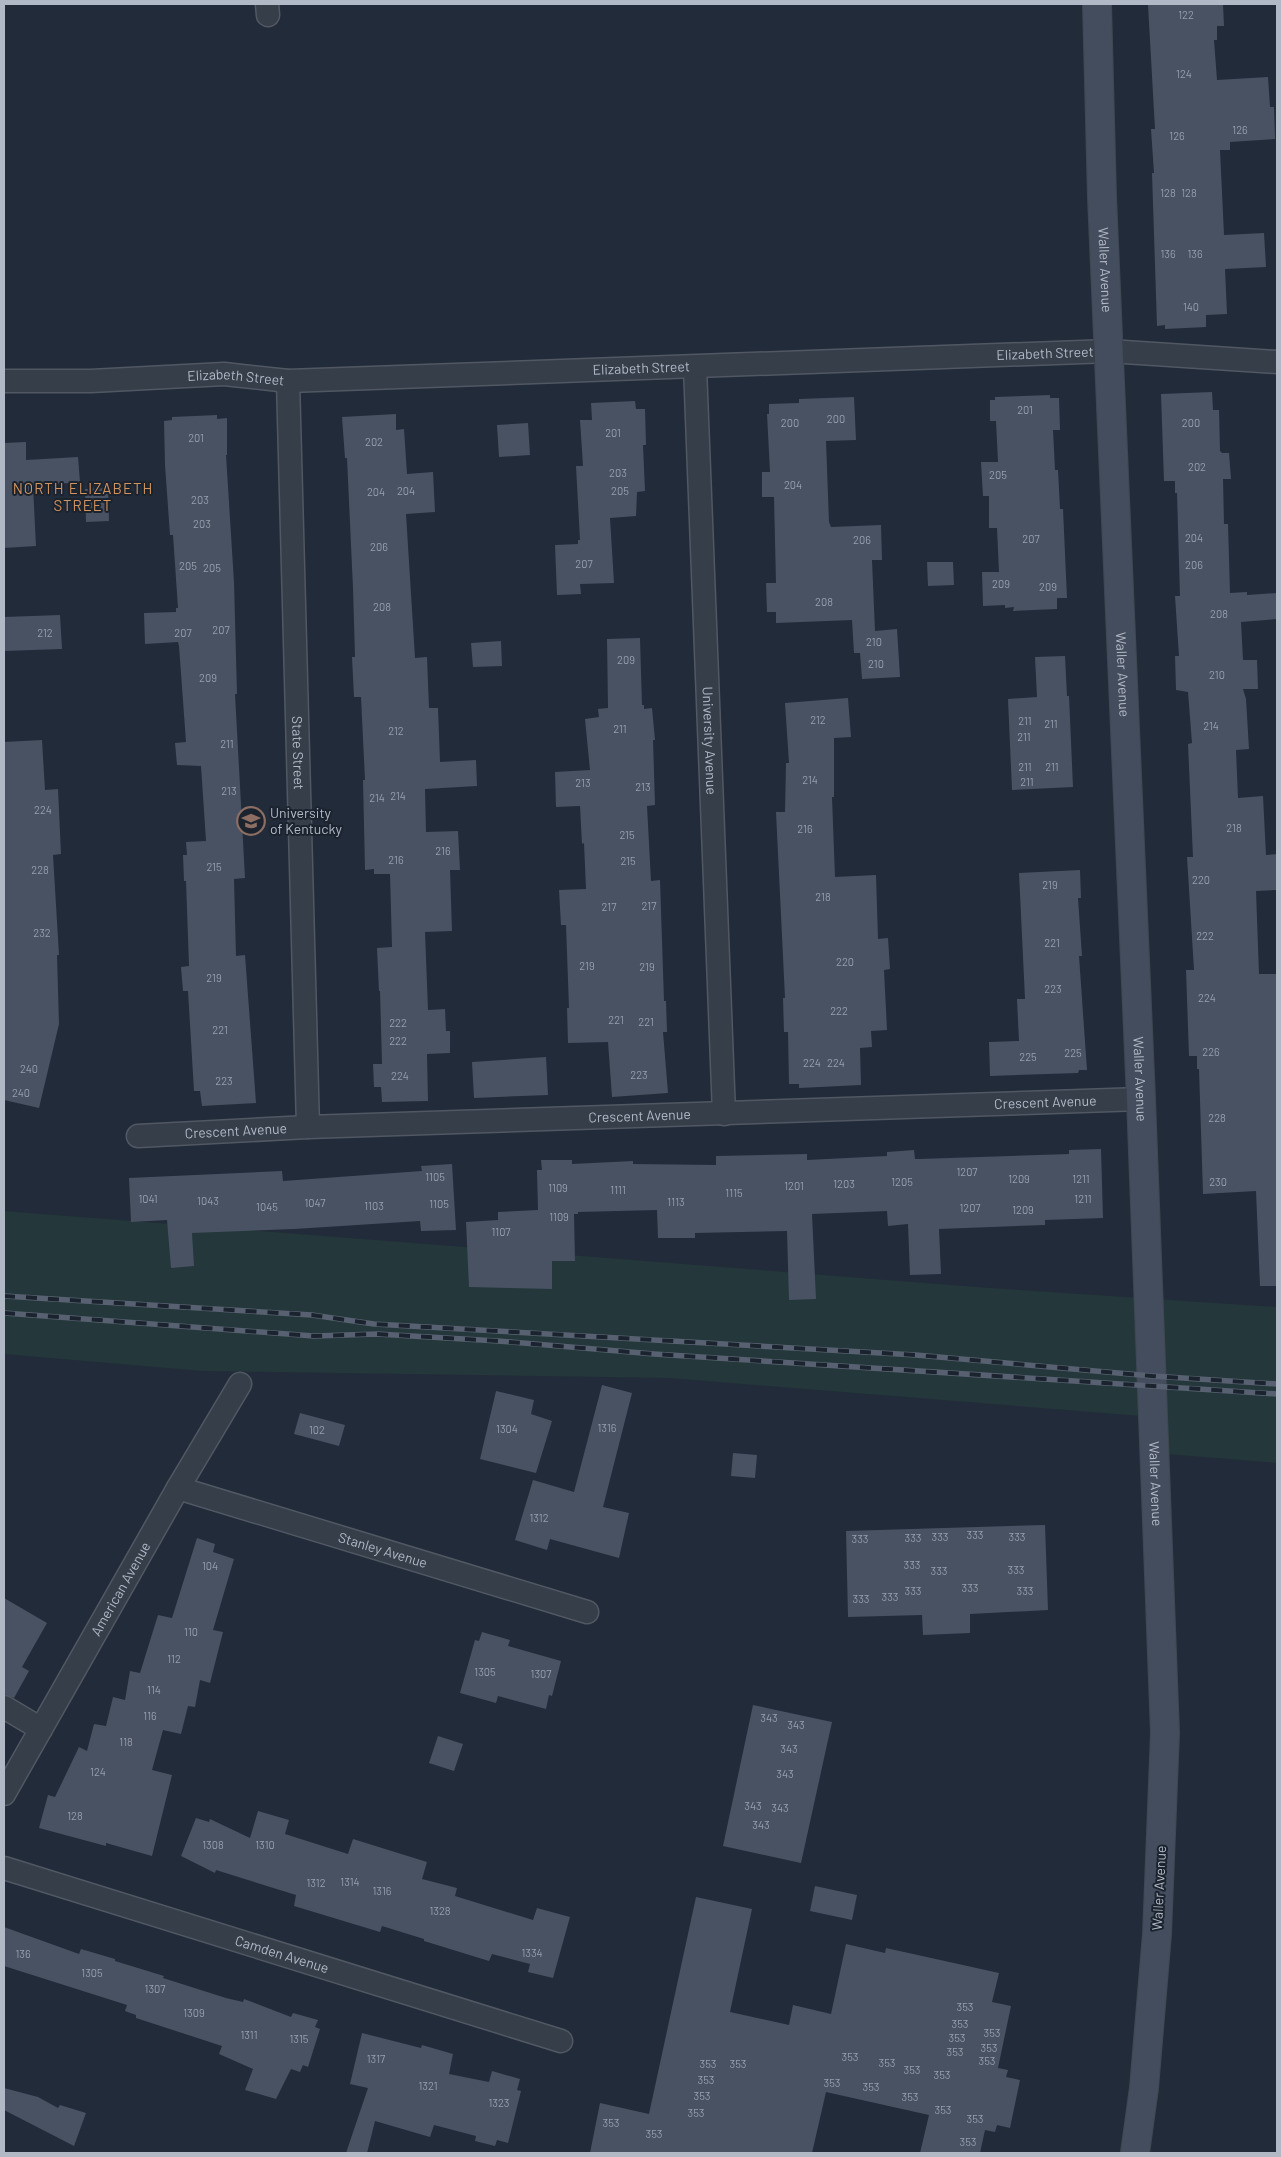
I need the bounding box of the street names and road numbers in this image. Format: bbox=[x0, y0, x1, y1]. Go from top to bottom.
street label: Waller Avenue bbox=[1095, 227, 1116, 313]
street label: Elizabeth Street bbox=[996, 343, 1094, 363]
street label: Elizabeth Street bbox=[592, 357, 690, 378]
street label: Elizabeth Street bbox=[187, 365, 285, 389]
street label: Waller Avenue bbox=[1113, 632, 1133, 717]
street label: University Avenue bbox=[699, 686, 721, 795]
street label: State Street bbox=[289, 716, 308, 790]
street label: Waller Avenue bbox=[1130, 1036, 1151, 1122]
street label: Crescent Avenue bbox=[994, 1092, 1097, 1112]
street label: Crescent Avenue bbox=[588, 1105, 691, 1126]
street label: Crescent Avenue bbox=[184, 1119, 287, 1142]
street label: Waller Avenue bbox=[1146, 1441, 1166, 1527]
street label: Stanley Avenue bbox=[336, 1528, 430, 1571]
street label: American Avenue bbox=[87, 1539, 154, 1639]
street label: Waller Avenue bbox=[1148, 1845, 1169, 1931]
street label: Camden Avenue bbox=[233, 1931, 331, 1976]

